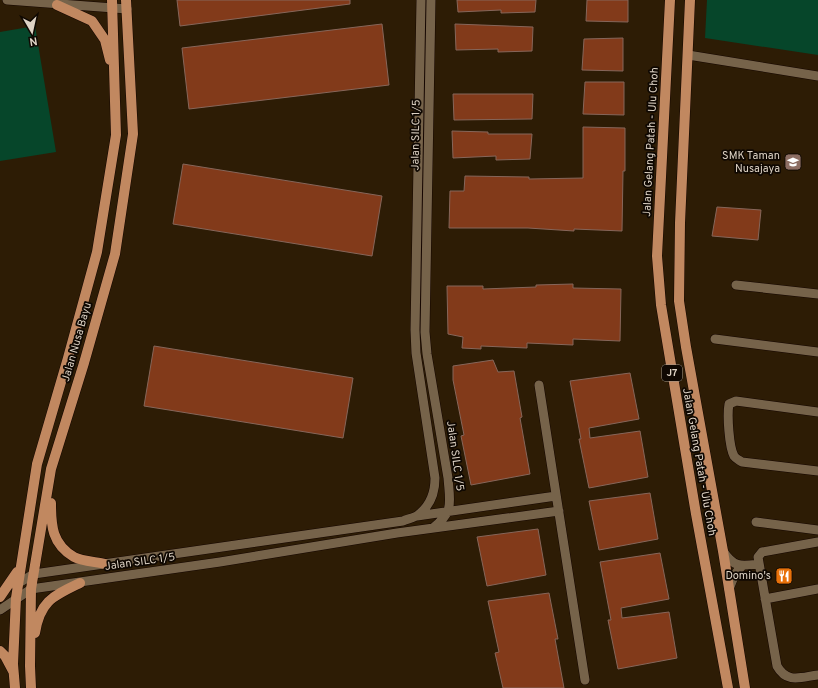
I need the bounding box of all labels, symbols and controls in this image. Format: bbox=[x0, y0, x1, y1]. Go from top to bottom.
north arrow bbox=[12, 12, 52, 52]
text: N bbox=[28, 33, 38, 48]
street label: Jalan Gelang Patah - Ulu Choh bbox=[640, 67, 662, 217]
street label: Jalan SILC 1/5 bbox=[408, 99, 424, 171]
place label: SMK Taman Nusajaya bbox=[722, 149, 780, 176]
school or university icon: SMK Taman Nusajaya bbox=[783, 152, 803, 172]
street label: Jalan Nusa Bayu bbox=[59, 301, 95, 383]
road number: J7 bbox=[662, 365, 682, 381]
street label: Jalan Gelang Patah - Ulu Choh bbox=[679, 387, 719, 537]
street label: Jalan SILC 1/5 bbox=[443, 420, 467, 492]
street label: Jalan SILC 1/5 bbox=[104, 550, 176, 574]
restaurant icon: Domino's bbox=[774, 566, 794, 586]
place label: Domino's bbox=[725, 569, 771, 583]

